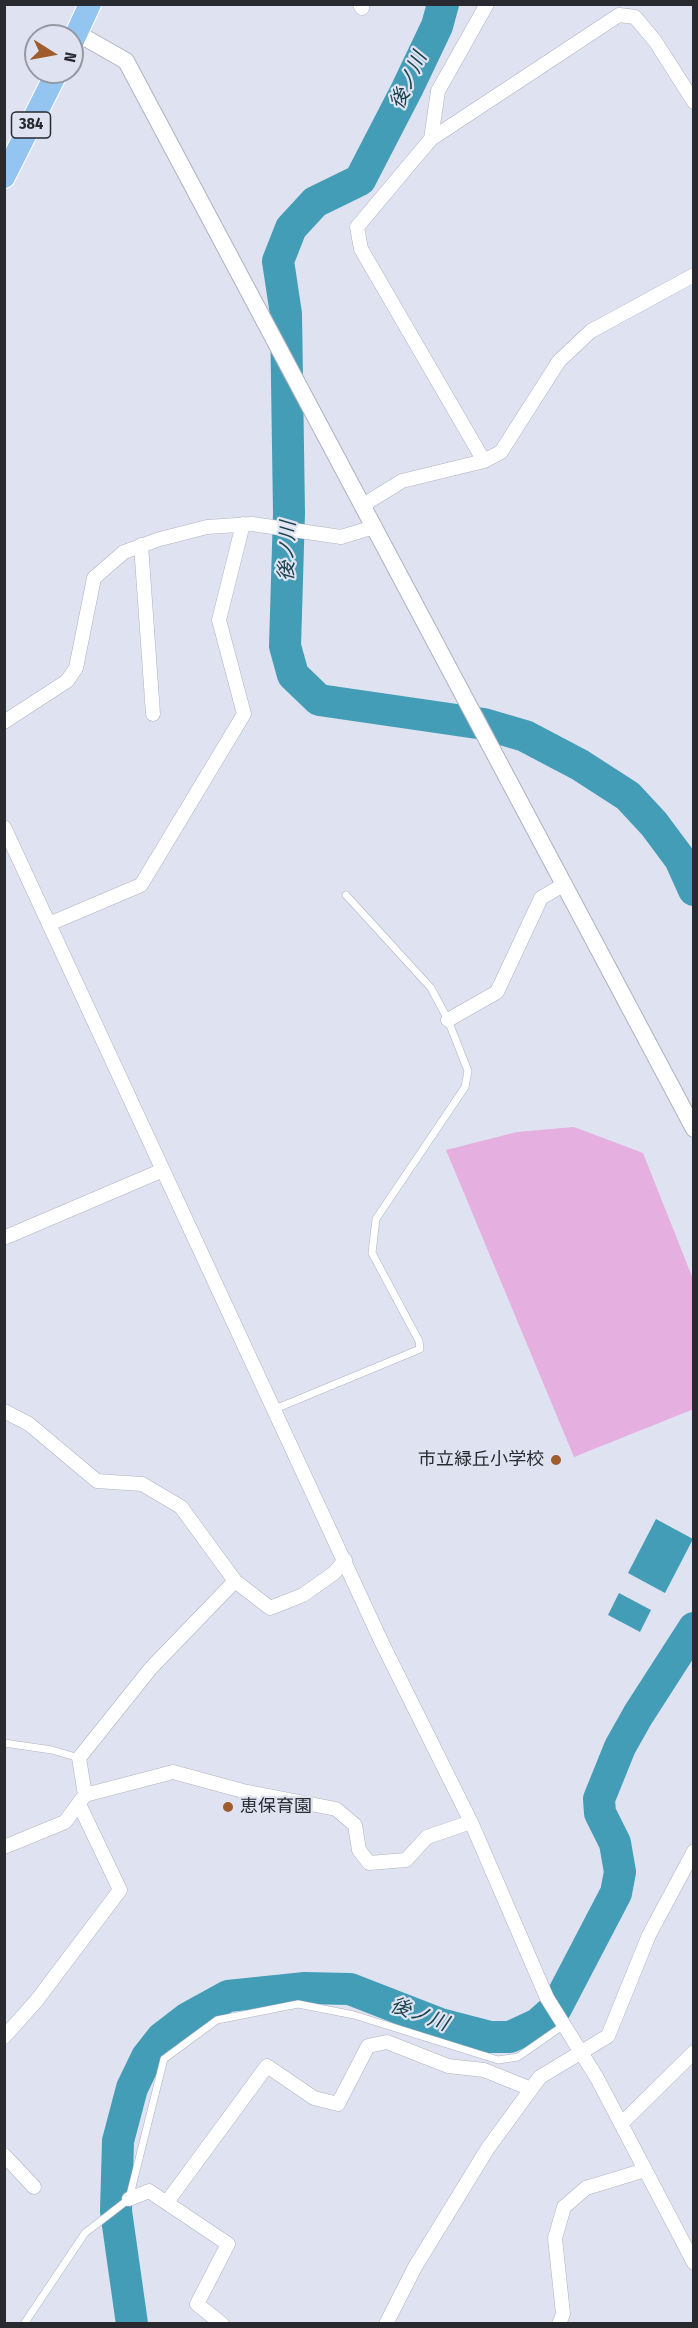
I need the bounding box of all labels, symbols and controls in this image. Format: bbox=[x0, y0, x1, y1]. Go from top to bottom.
north arrow bbox=[24, 24, 84, 84]
water label: 後ノ川 bbox=[385, 49, 433, 113]
text: N bbox=[60, 51, 80, 64]
road number: 384 bbox=[12, 112, 51, 138]
water label: 後ノ川 bbox=[275, 521, 301, 581]
place label: 市立緑丘小学校 bbox=[418, 1449, 544, 1471]
marker: 市立緑丘小学校 bbox=[549, 1453, 563, 1467]
place label: 恵保育園 bbox=[240, 1796, 312, 1818]
marker: 恵保育園 bbox=[221, 1800, 235, 1814]
water label: 後ノ川 bbox=[387, 1993, 451, 2037]

